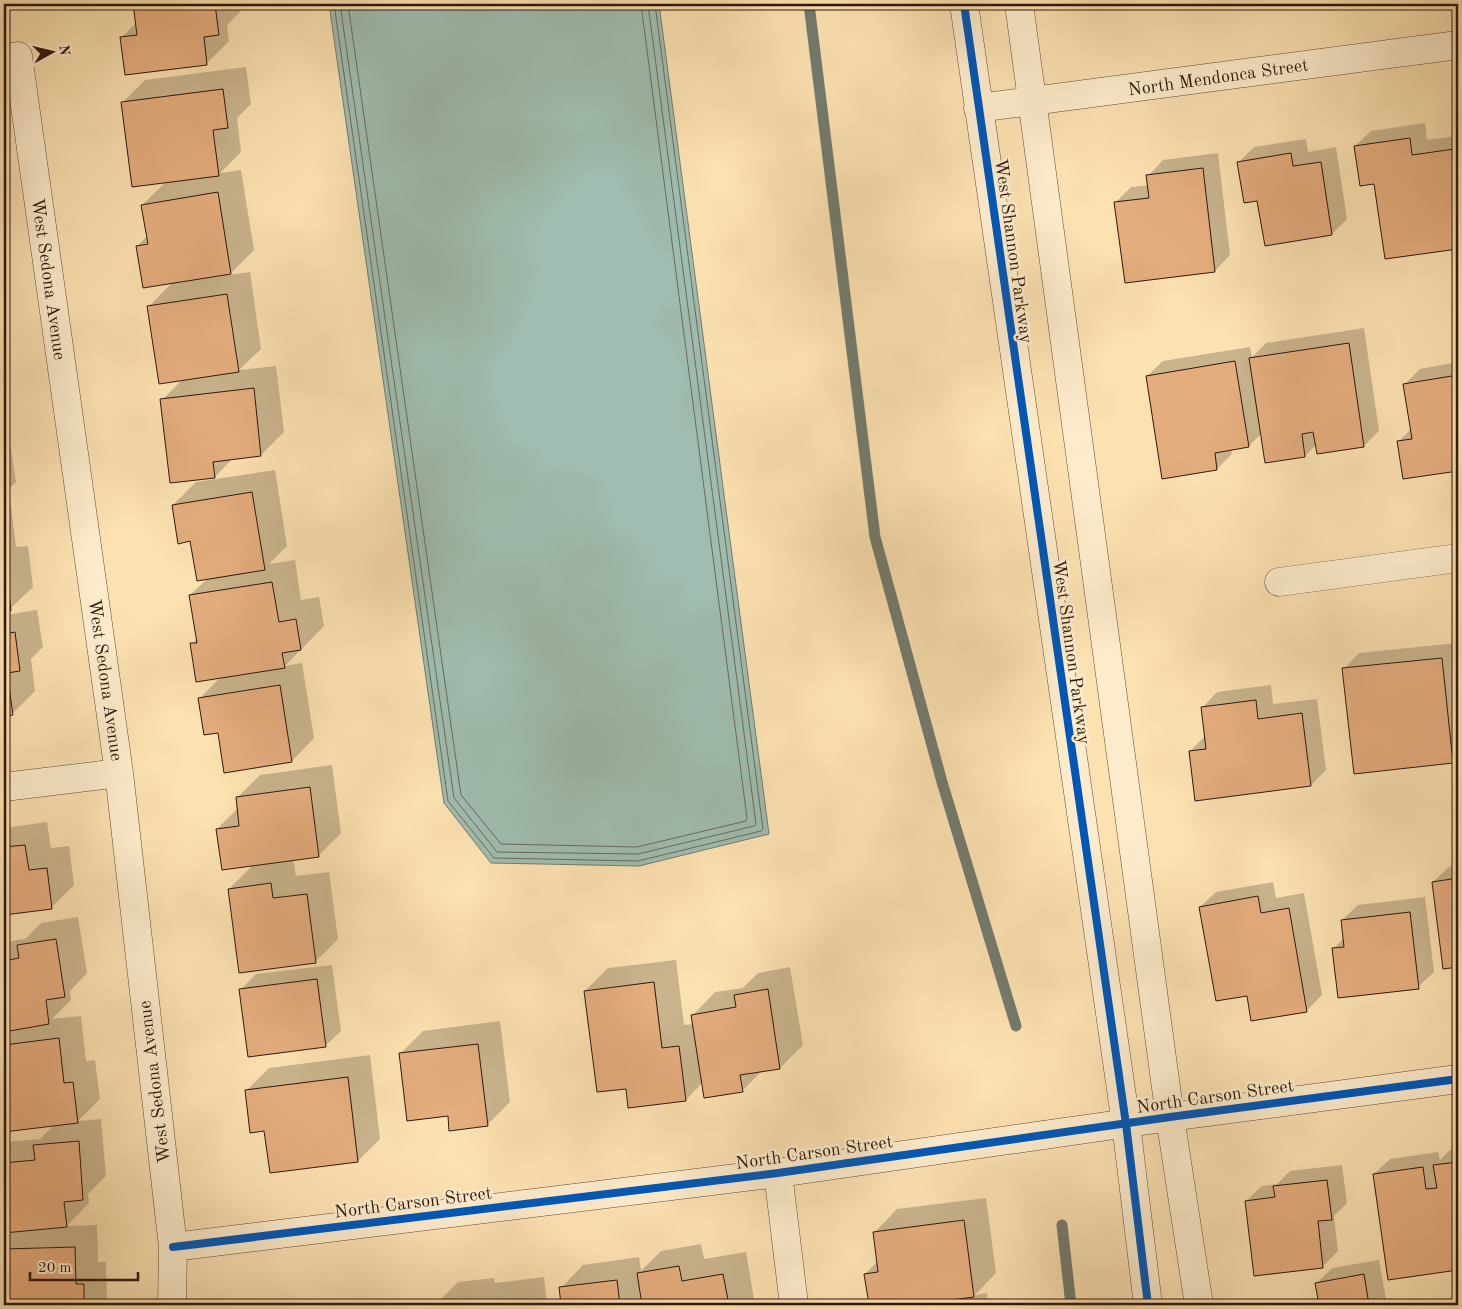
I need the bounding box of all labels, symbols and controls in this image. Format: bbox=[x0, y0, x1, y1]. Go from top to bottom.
north arrow bbox=[28, 28, 78, 78]
text: N bbox=[56, 44, 72, 57]
street label: North Mendonca Street bbox=[1127, 56, 1309, 100]
street label: West Shannon Parkway bbox=[991, 158, 1035, 345]
street label: West Sedona Avenue bbox=[28, 197, 68, 361]
street label: West Shannon Parkway bbox=[1049, 559, 1093, 746]
street label: West Sedona Avenue bbox=[85, 598, 125, 762]
street label: West Sedona Avenue bbox=[136, 1000, 174, 1164]
street label: North Carson Street bbox=[1135, 1077, 1295, 1117]
street label: North Carson Street bbox=[734, 1133, 894, 1173]
street label: North Carson Street bbox=[333, 1184, 493, 1222]
scale bar bbox=[30, 1249, 138, 1281]
text: 20 m bbox=[38, 1261, 72, 1276]

